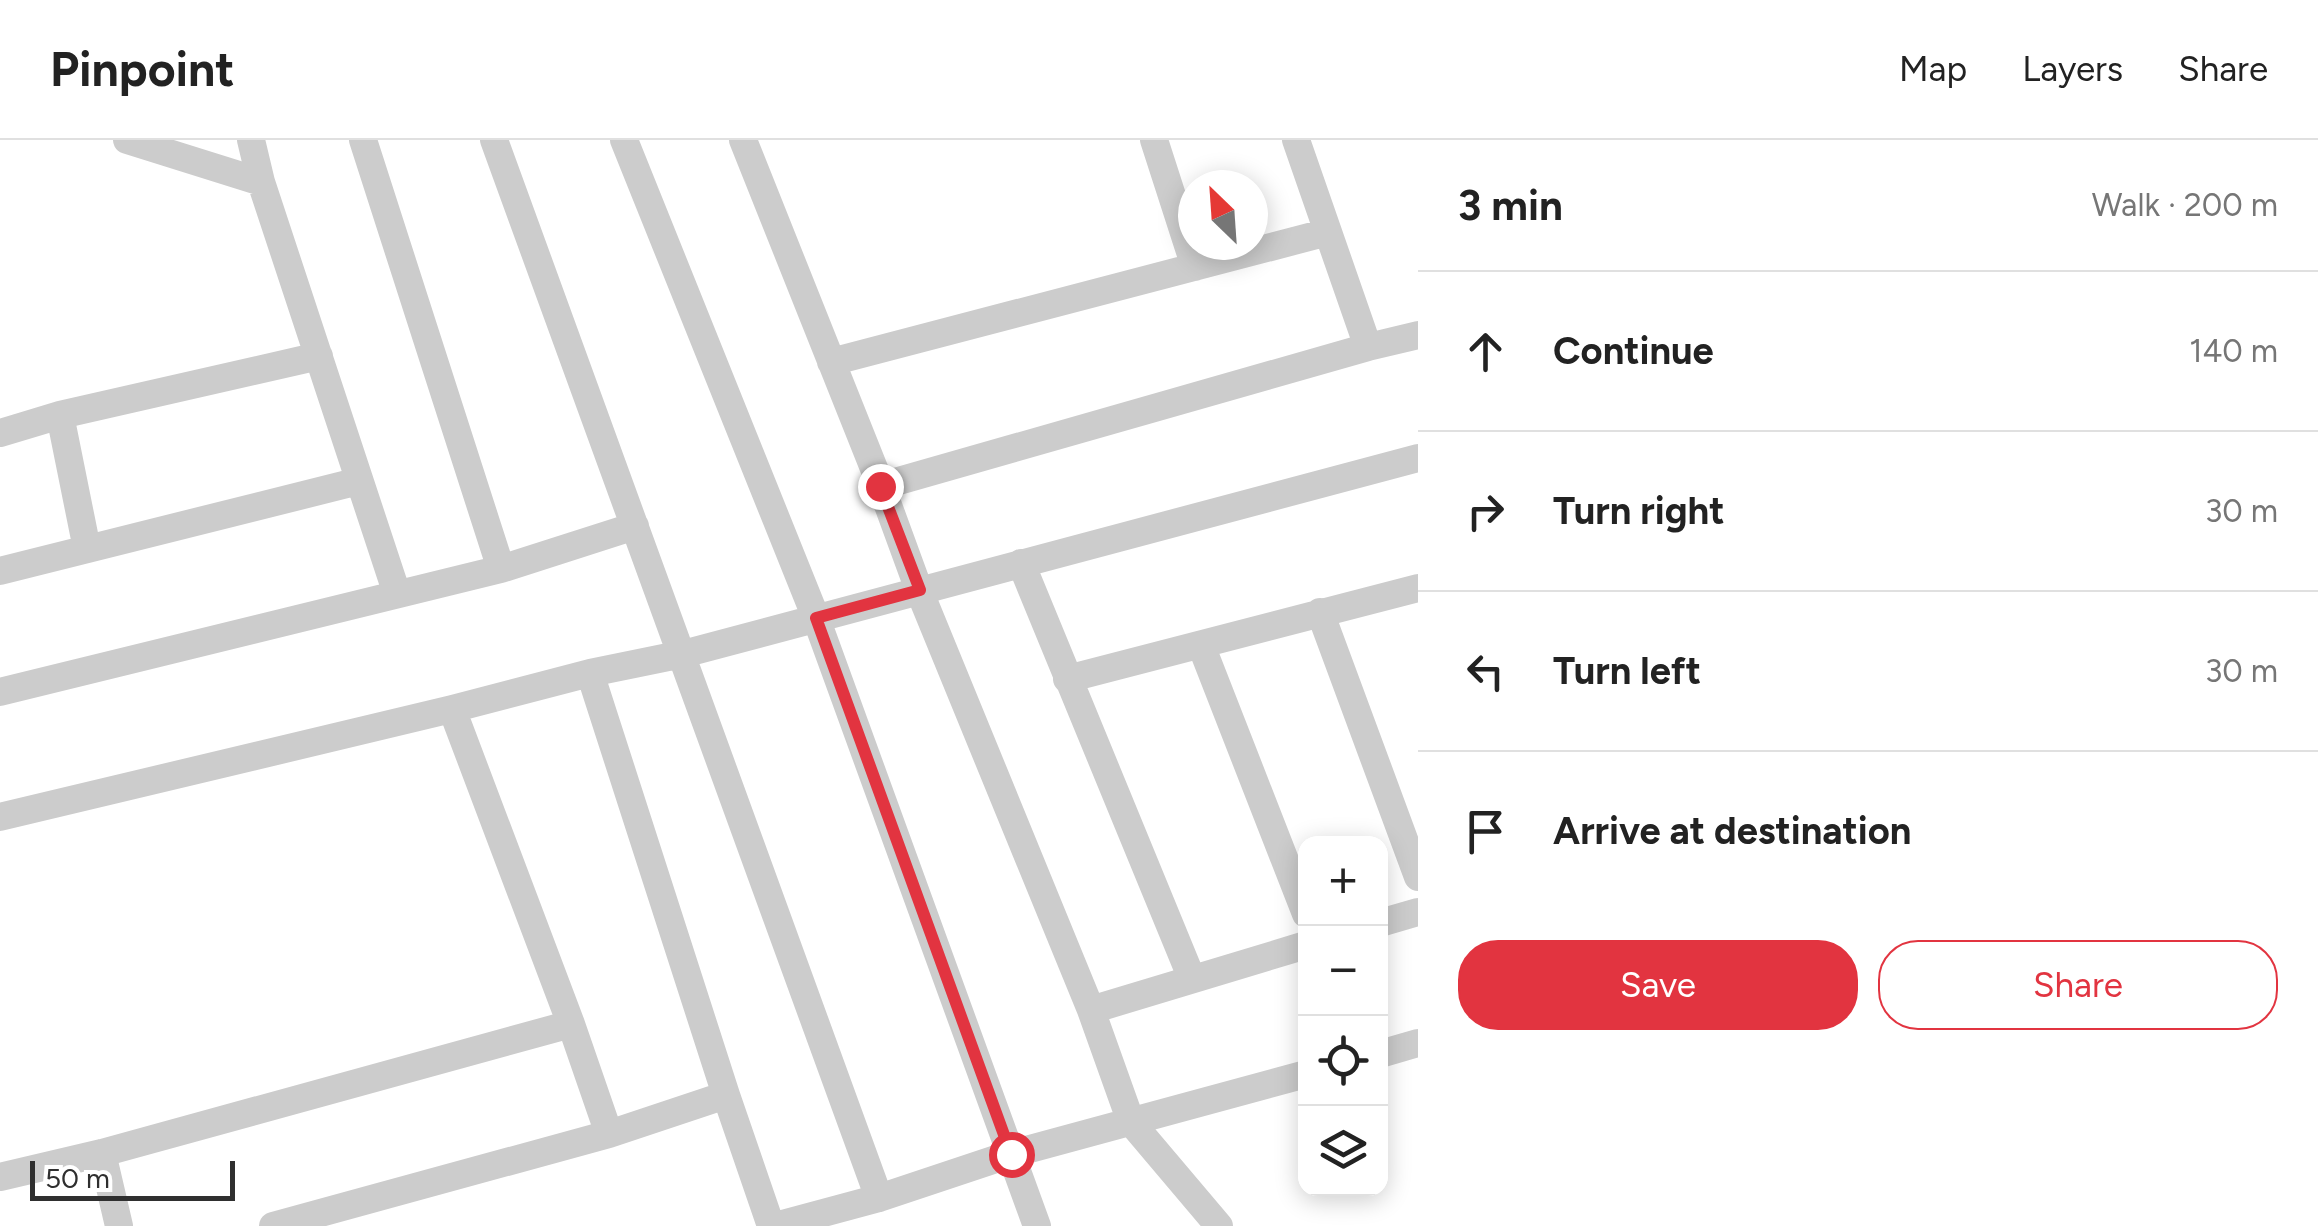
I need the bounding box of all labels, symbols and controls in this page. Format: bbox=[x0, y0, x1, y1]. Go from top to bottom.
text: Pinpoint bbox=[50, 40, 235, 98]
text: Map bbox=[1899, 48, 1967, 90]
text: Layers bbox=[2022, 48, 2123, 90]
text: Share bbox=[2178, 48, 2268, 90]
north arrow bbox=[1178, 170, 1268, 260]
text: 3 min bbox=[1458, 180, 1563, 231]
text: Walk · 200 m bbox=[2092, 186, 2278, 224]
icon: ahead bbox=[1458, 324, 1513, 379]
text: Continue bbox=[1553, 328, 1714, 374]
text: 140 m bbox=[2189, 332, 2278, 370]
route end bbox=[858, 464, 904, 510]
icon: right bbox=[1458, 484, 1513, 539]
text: Turn right bbox=[1553, 488, 1725, 534]
text: 30 m bbox=[2205, 492, 2278, 530]
icon: left bbox=[1458, 644, 1513, 699]
text: Turn left bbox=[1553, 648, 1701, 694]
text: 30 m bbox=[2205, 652, 2278, 690]
icon: arrive bbox=[1458, 804, 1513, 859]
text: Arrive at destination bbox=[1553, 808, 1911, 854]
map controls bbox=[1298, 836, 1388, 1196]
button: + bbox=[1298, 836, 1388, 926]
button: − bbox=[1298, 926, 1388, 1016]
button: Save bbox=[1458, 940, 1858, 1030]
button: Share bbox=[1878, 940, 2278, 1030]
button: locate bbox=[1298, 1016, 1388, 1106]
button: layers bbox=[1298, 1106, 1388, 1196]
route start bbox=[989, 1132, 1035, 1178]
scale bar bbox=[30, 1156, 235, 1200]
text: 50 m bbox=[45, 1161, 110, 1195]

